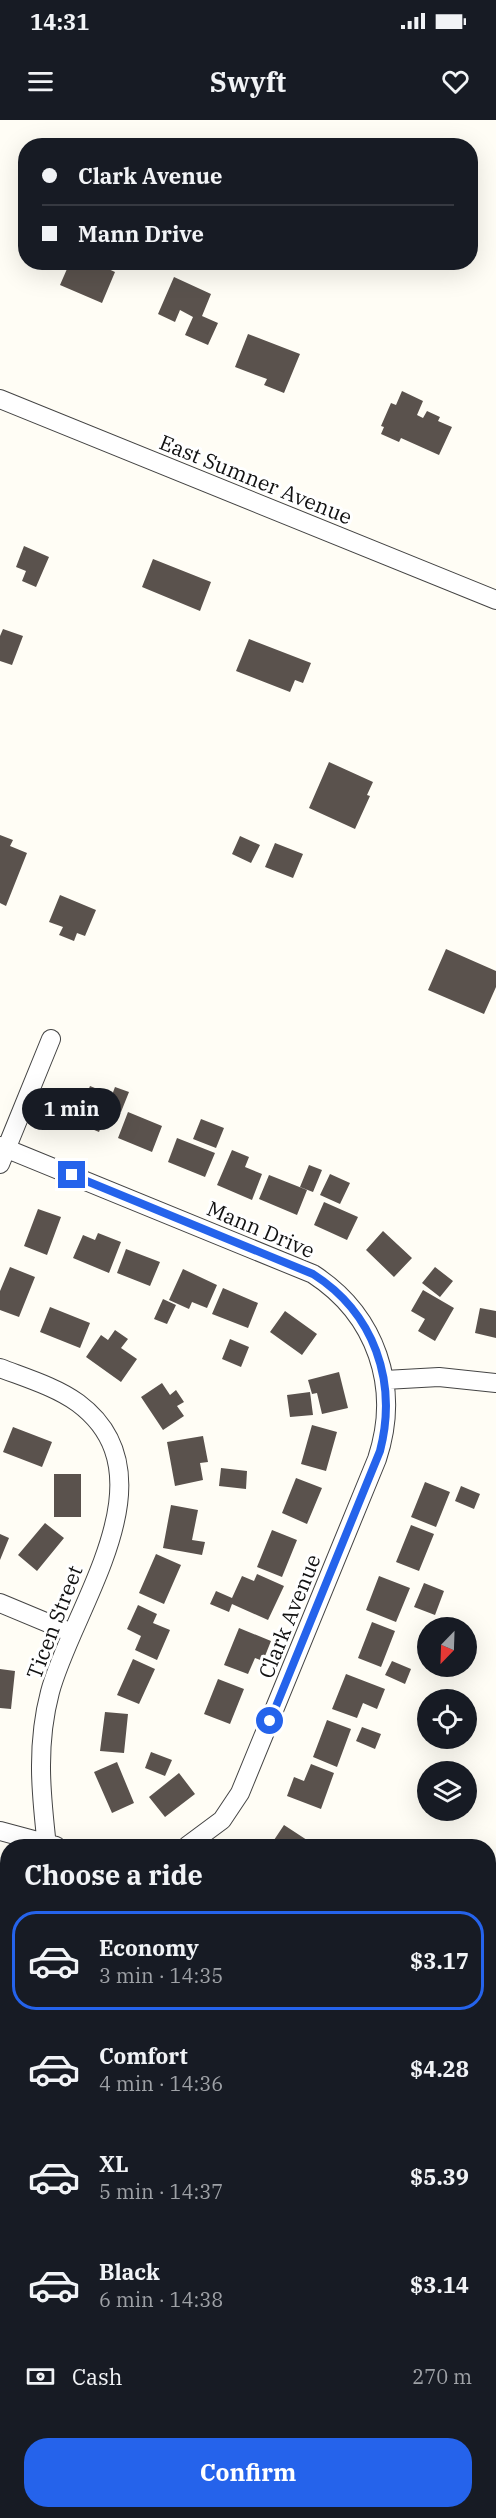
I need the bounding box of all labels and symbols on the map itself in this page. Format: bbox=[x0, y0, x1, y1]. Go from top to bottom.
street label: East Sumner Avenue bbox=[156, 428, 356, 530]
callout: 1 min bbox=[22, 1088, 122, 1130]
route end bbox=[58, 1161, 85, 1188]
street label: Mann Drive bbox=[203, 1194, 319, 1264]
street label: Clark Avenue bbox=[251, 1550, 327, 1682]
street label: Ticen Street bbox=[20, 1561, 88, 1683]
north arrow bbox=[417, 1617, 477, 1677]
route start bbox=[256, 1707, 283, 1734]

